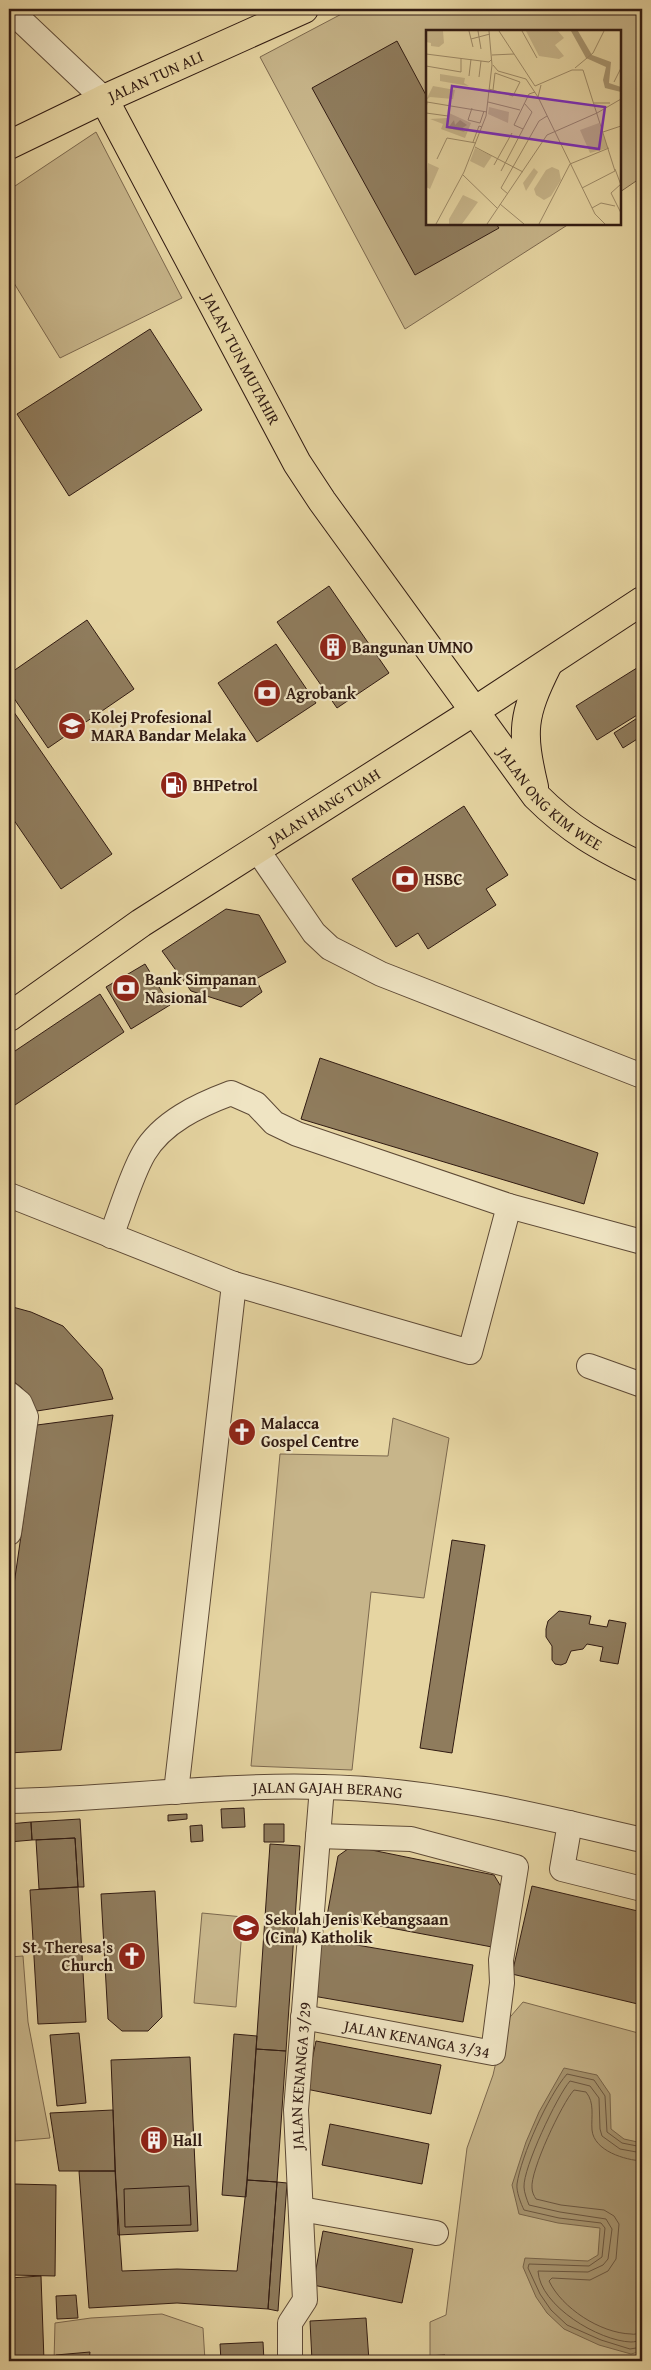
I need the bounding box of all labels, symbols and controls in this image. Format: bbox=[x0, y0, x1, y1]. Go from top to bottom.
inset map bbox=[426, 30, 621, 225]
street label: JALAN TUN ALI bbox=[102, 44, 207, 109]
street label: JALAN TUN MUTAHIR bbox=[196, 287, 287, 430]
building icon: Bangunan UMNO bbox=[318, 632, 348, 662]
place label: Bangunan UMNO bbox=[352, 635, 473, 659]
bank icon: Agrobank bbox=[252, 678, 282, 708]
place label: Agrobank bbox=[286, 681, 357, 705]
place label: Kolej Profesional MARA Bandar Melaka bbox=[91, 705, 247, 747]
school or university icon: Kolej Profesional MARA Bandar Melaka bbox=[57, 711, 87, 741]
street label: JALAN ONG KIM WEE bbox=[491, 740, 607, 856]
street label: JALAN HANG TUAH bbox=[262, 762, 385, 852]
fuel station icon: BHPetrol bbox=[159, 770, 189, 800]
place label: BHPetrol bbox=[193, 773, 258, 797]
bank icon: HSBC bbox=[390, 864, 420, 894]
place label: HSBC bbox=[424, 867, 462, 891]
place label: Bank Simpanan Nasional bbox=[145, 967, 257, 1009]
bank icon: Bank Simpanan Nasional bbox=[111, 973, 141, 1003]
place label: Malacca Gospel Centre bbox=[261, 1411, 359, 1453]
church icon: Malacca Gospel Centre bbox=[227, 1417, 257, 1447]
street label: JALAN GAJAH BERANG bbox=[250, 1775, 404, 1805]
place label: Sekolah Jenis Kebangsaan (Cina) Katholik bbox=[265, 1907, 449, 1949]
school or university icon: Sekolah Jenis Kebangsaan (Cina) Katholik bbox=[231, 1913, 261, 1943]
place label: St. Theresa's Church bbox=[22, 1935, 114, 1977]
church icon: St. Theresa's Church bbox=[117, 1941, 147, 1971]
street label: JALAN KENANGA 3/29 bbox=[284, 2001, 317, 2152]
street label: JALAN KENANGA 3/34 bbox=[340, 2013, 492, 2064]
building icon: Hall bbox=[139, 2125, 169, 2155]
place label: Hall bbox=[173, 2128, 202, 2152]

